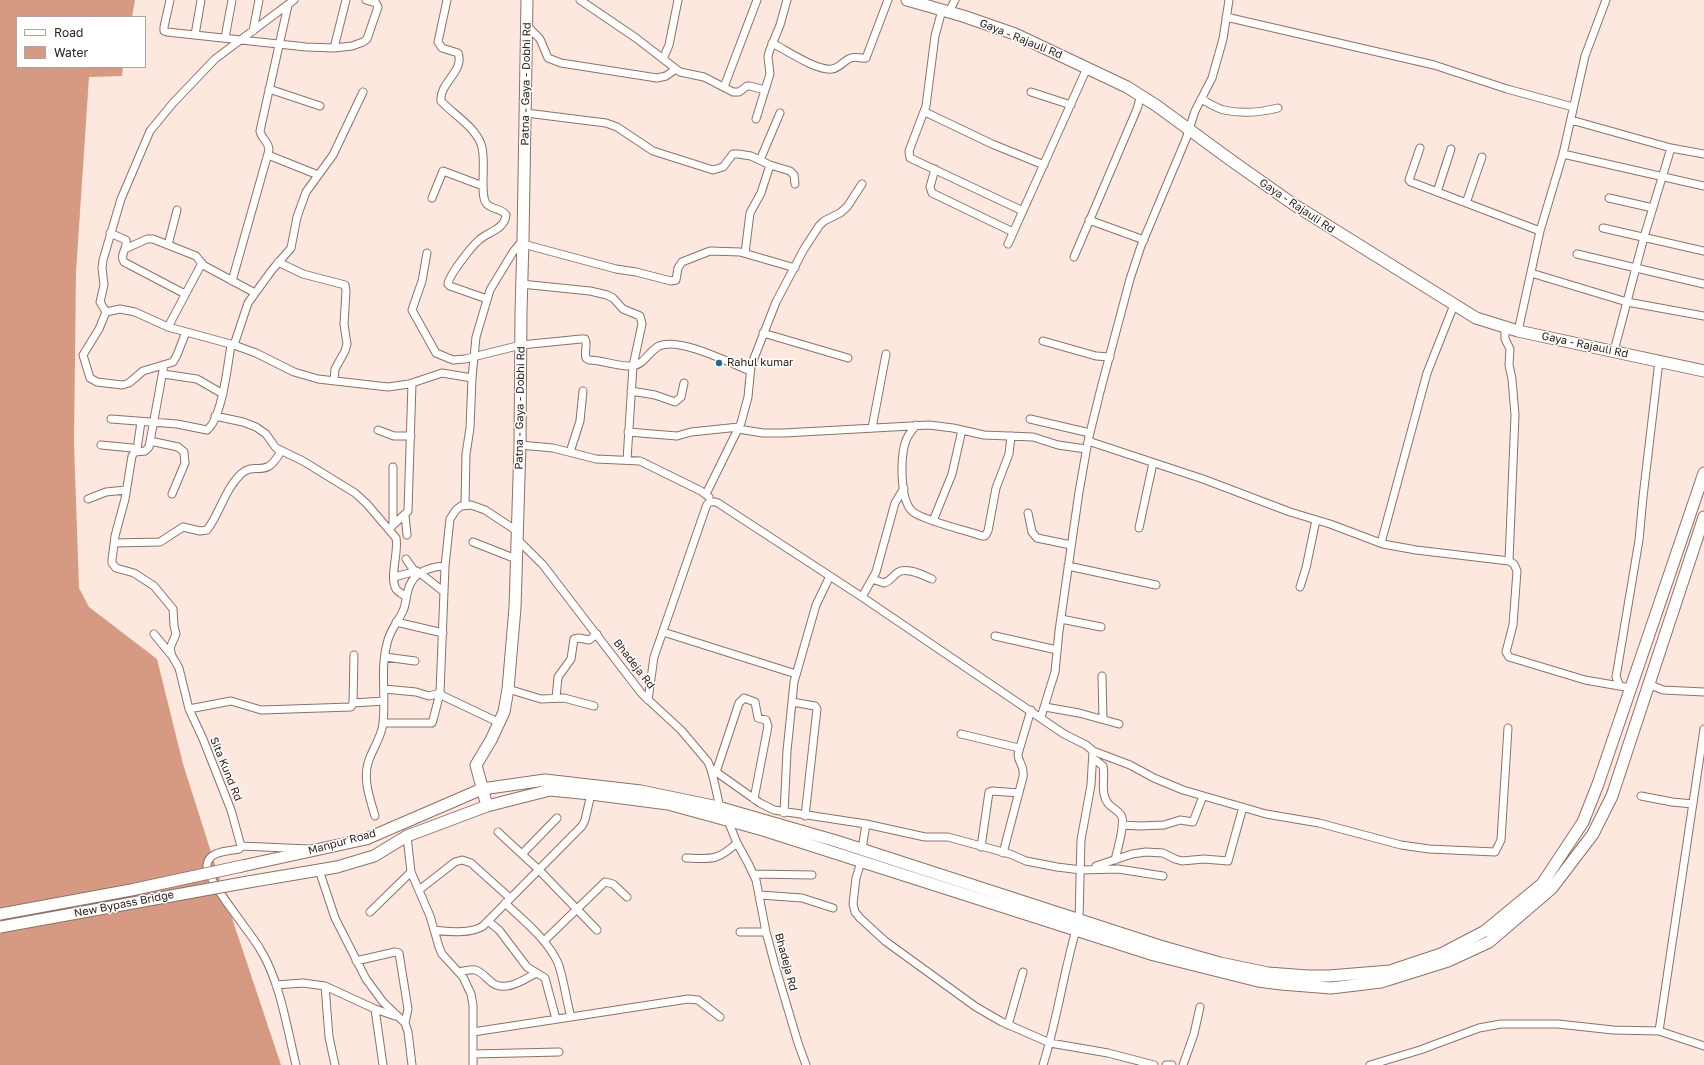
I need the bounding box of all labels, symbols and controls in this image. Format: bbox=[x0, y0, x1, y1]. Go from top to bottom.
legend bbox=[16, 16, 146, 68]
street label: Gaya - Rajauli Rd bbox=[978, 16, 1064, 62]
street label: Patna - Gaya - Dobhi Rd bbox=[518, 22, 534, 146]
text: Road bbox=[54, 25, 83, 40]
text: Water bbox=[54, 45, 88, 60]
street label: Gaya - Rajauli Rd bbox=[1257, 176, 1337, 236]
street label: Gaya - Rajauli Rd bbox=[1540, 329, 1630, 361]
street label: Patna - Gaya - Dobhi Rd bbox=[512, 346, 528, 470]
place label: Rahul kumar bbox=[727, 356, 793, 370]
marker: Rahul kumar bbox=[714, 358, 724, 368]
street label: Bhadeja Rd bbox=[610, 636, 658, 692]
street label: Sita Kund Rd bbox=[207, 735, 245, 803]
street label: Manpur Road bbox=[307, 827, 377, 857]
street label: New Bypass Bridge bbox=[73, 888, 175, 920]
street label: Bhadeja Rd bbox=[772, 932, 800, 992]

